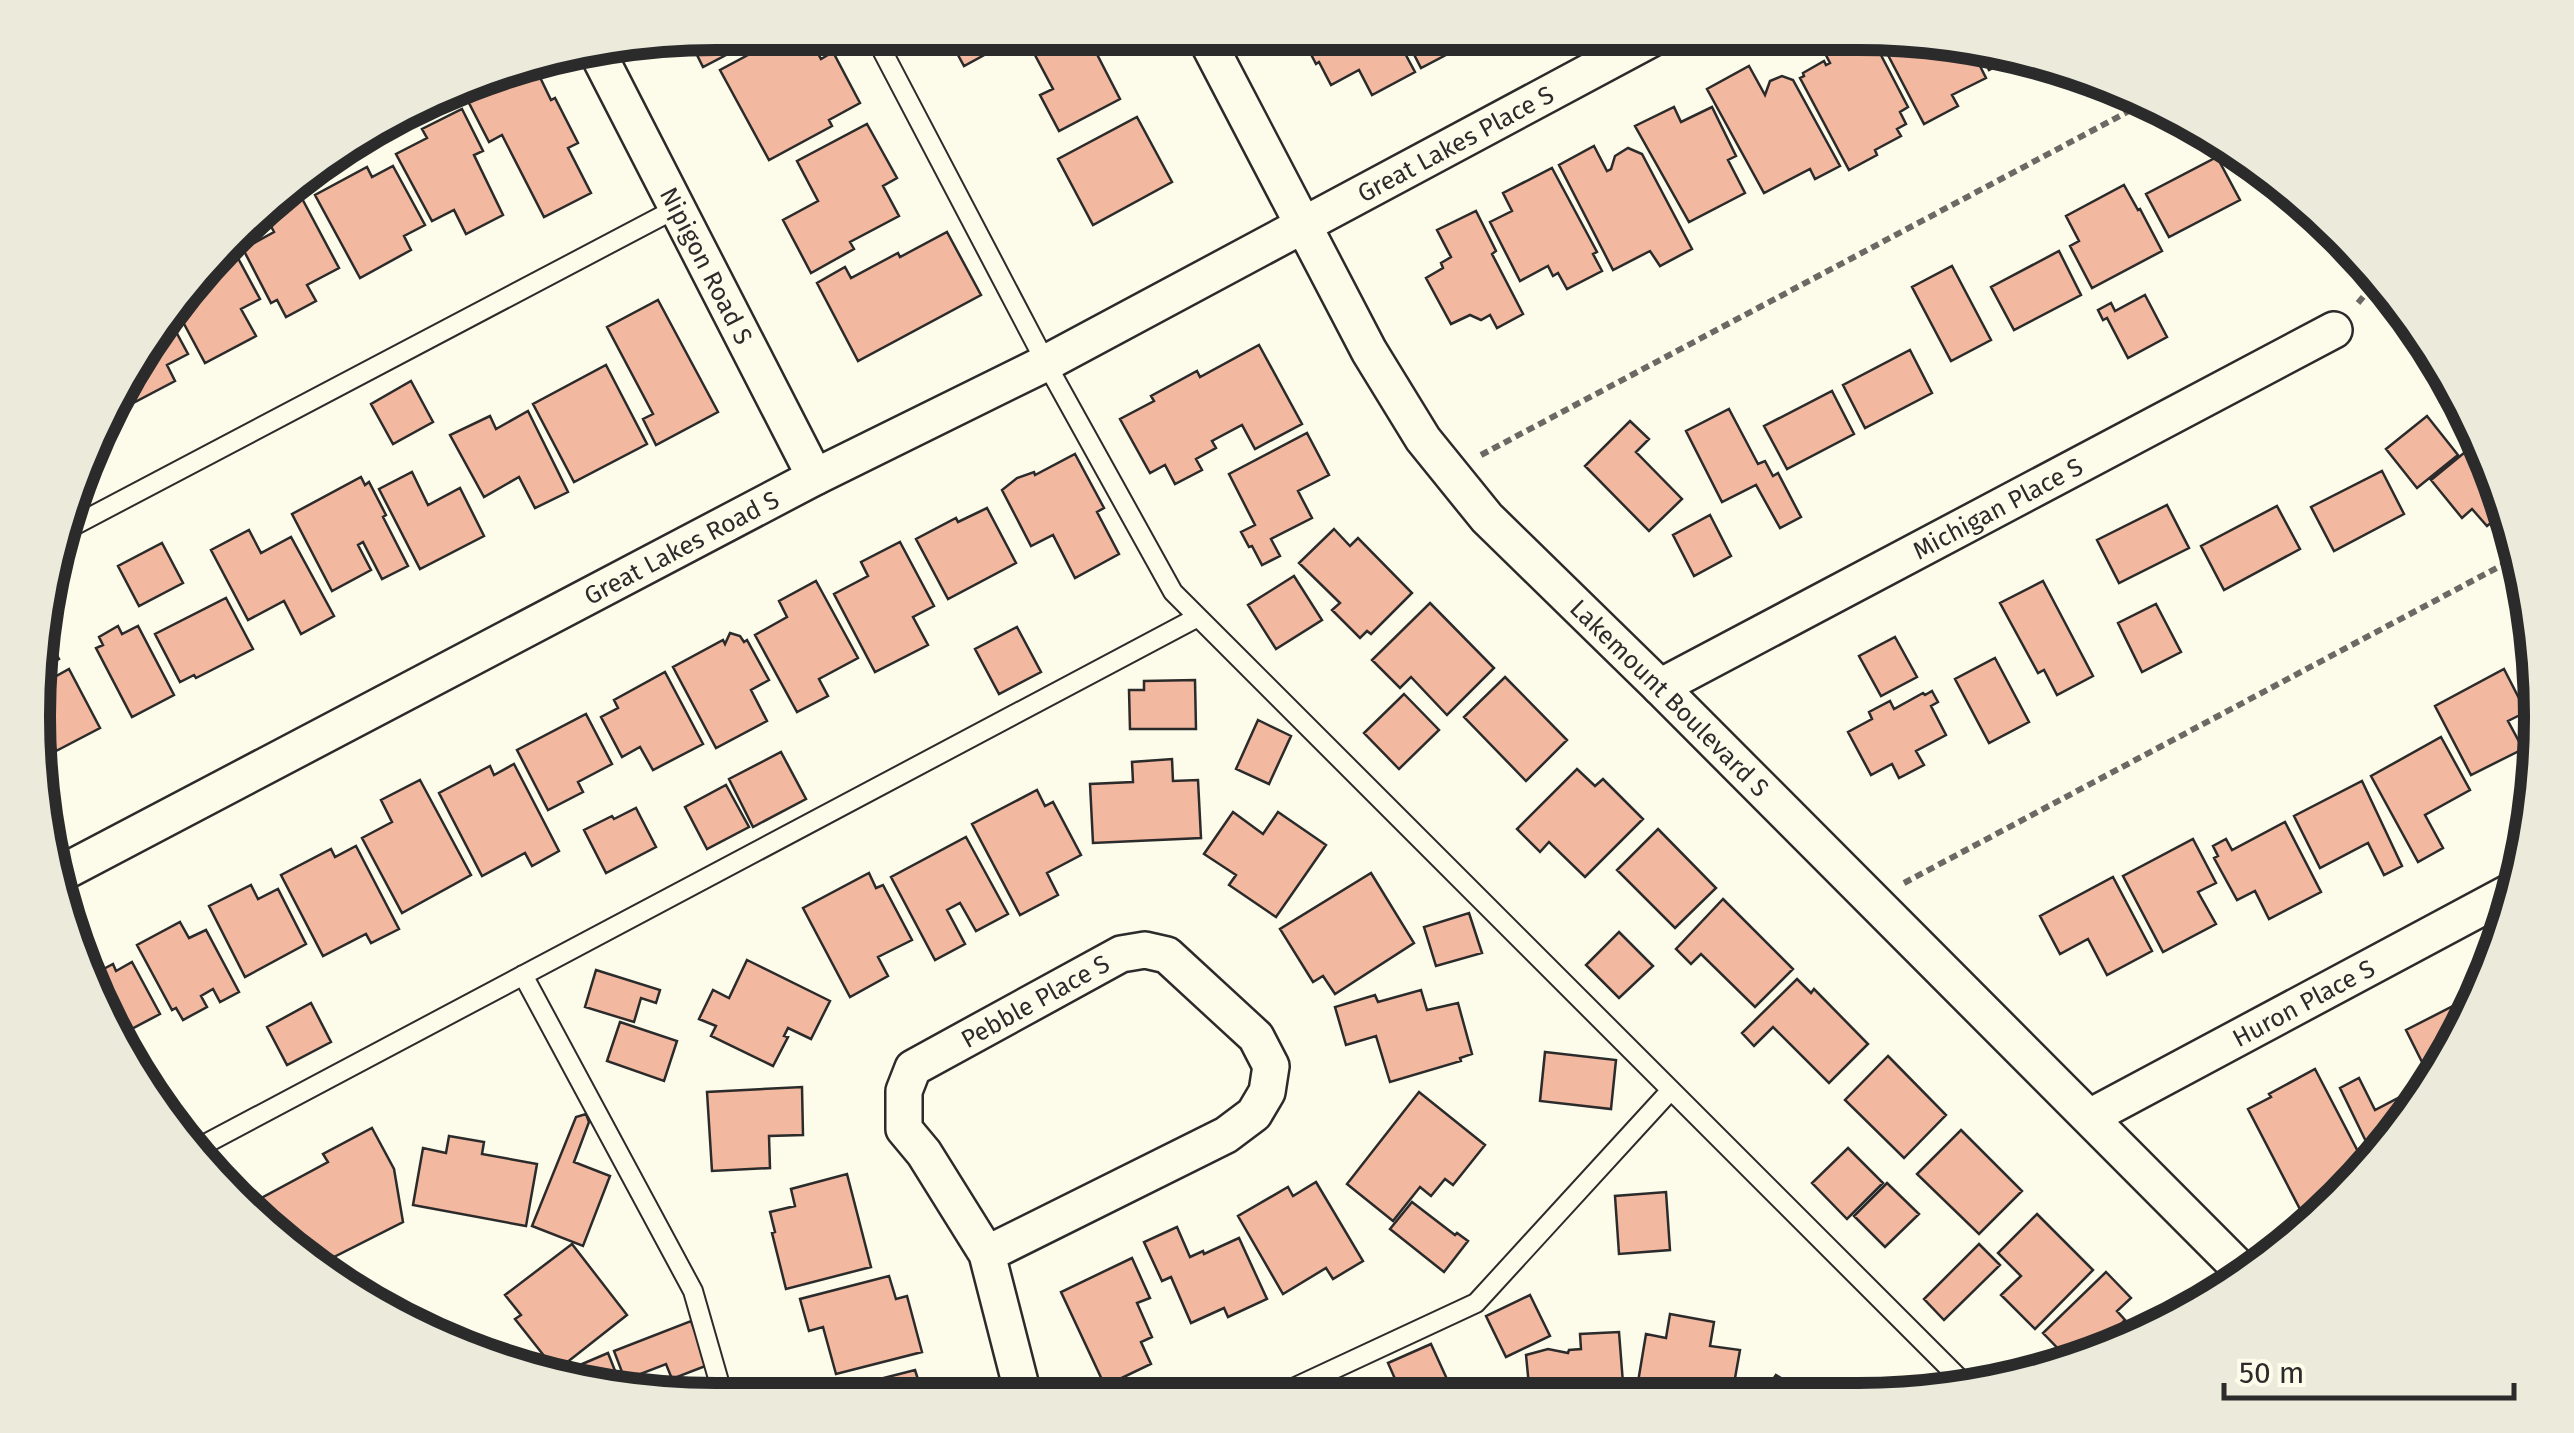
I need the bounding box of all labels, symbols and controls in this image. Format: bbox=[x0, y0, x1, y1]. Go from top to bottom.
street label: Great Lakes Place S bbox=[1353, 80, 1559, 209]
street label: Nipigon Road S bbox=[653, 182, 758, 350]
street label: Michigan Place S bbox=[1908, 452, 2088, 566]
street label: Great Lakes Road S bbox=[579, 485, 784, 612]
street label: Lakemount Boulevard S bbox=[1563, 594, 1775, 803]
street label: Pebble Place S bbox=[956, 949, 1115, 1055]
street label: Huron Place S bbox=[2228, 953, 2380, 1054]
scale bar bbox=[2224, 1338, 2514, 1400]
text: 50 m bbox=[2239, 1355, 2304, 1391]

